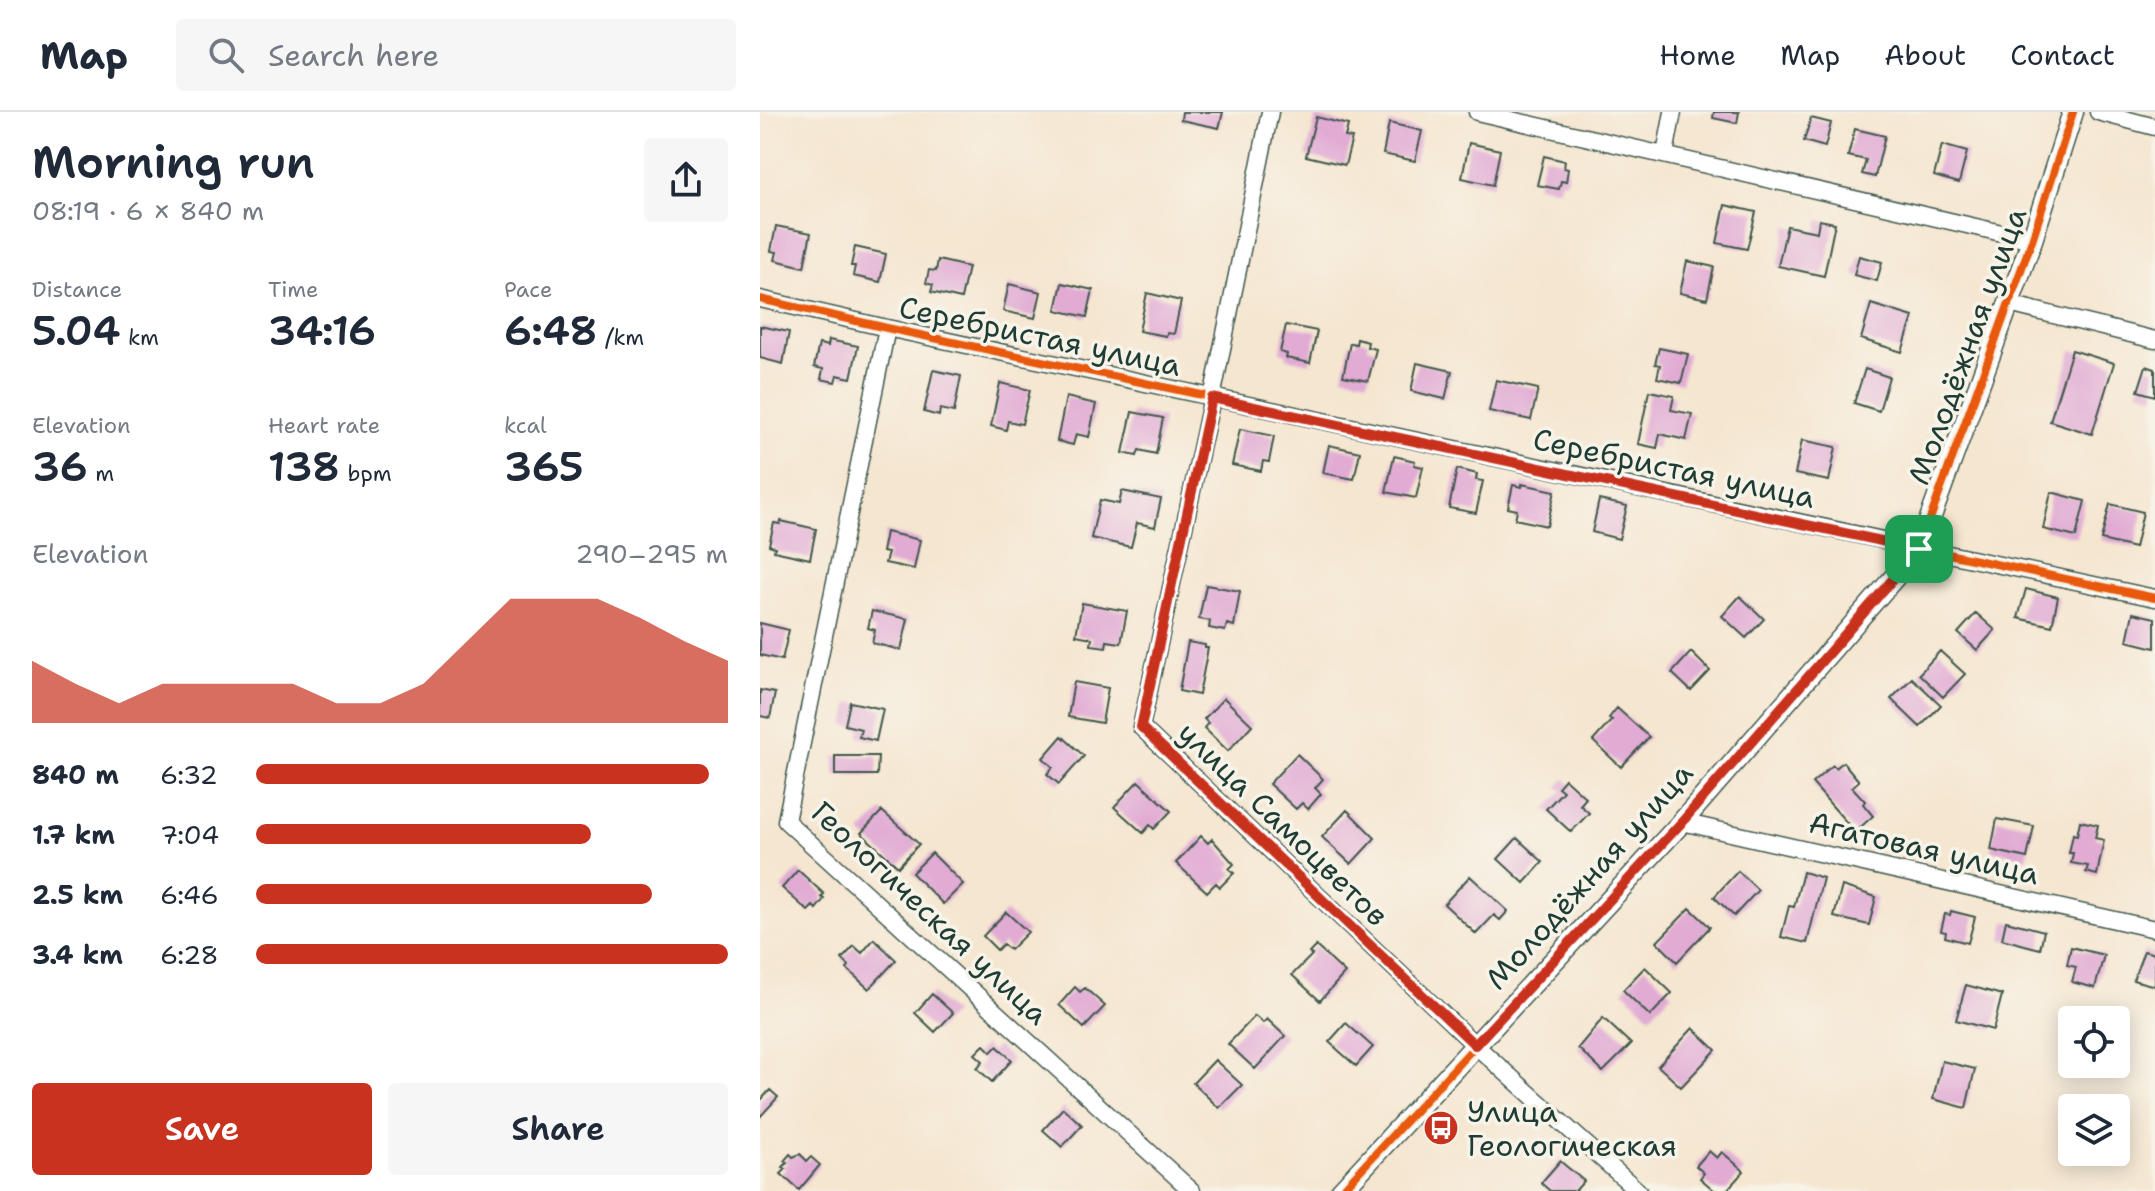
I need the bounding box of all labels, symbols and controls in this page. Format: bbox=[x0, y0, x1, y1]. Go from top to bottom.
search box bbox=[176, 19, 736, 91]
text: Map bbox=[40, 30, 128, 81]
icon: search bbox=[204, 33, 248, 77]
text: Search here bbox=[268, 35, 439, 76]
text: Home bbox=[1659, 36, 1736, 74]
text: Map bbox=[1780, 36, 1840, 74]
text: About bbox=[1884, 36, 1966, 74]
text: Contact bbox=[2010, 36, 2115, 74]
text: Morning run bbox=[32, 133, 315, 192]
button: share bbox=[644, 138, 728, 222]
text: 08:19 · 6 × 840 m bbox=[32, 193, 264, 228]
street label: Молодёжная улица bbox=[1898, 201, 2036, 490]
text: Distance bbox=[32, 275, 122, 304]
text: Time bbox=[268, 275, 318, 304]
text: Pace bbox=[504, 275, 552, 304]
street label: Серебристая улица bbox=[895, 286, 1185, 386]
text: 5.04 bbox=[32, 304, 120, 358]
text: 34:16 bbox=[268, 304, 376, 358]
text: 6:48 bbox=[504, 304, 597, 358]
text: km bbox=[120, 323, 159, 352]
text: /km bbox=[597, 323, 644, 352]
text: Elevation bbox=[32, 411, 130, 440]
text: Heart rate bbox=[268, 411, 380, 440]
text: kcal bbox=[504, 411, 547, 440]
street label: Серебристая улица bbox=[1529, 418, 1819, 518]
text: 36 bbox=[32, 440, 88, 494]
text: 138 bbox=[268, 440, 340, 494]
text: 365 bbox=[504, 440, 584, 494]
text: m bbox=[88, 459, 114, 488]
text: bpm bbox=[340, 459, 392, 488]
pin bbox=[1885, 515, 1953, 583]
icon: arrive bbox=[1897, 527, 1941, 571]
text: Elevation bbox=[32, 536, 148, 571]
text: 290–295 m bbox=[575, 536, 728, 571]
street label: улица Самоцветов bbox=[1169, 713, 1397, 935]
street label: Молодёжная улица bbox=[1476, 754, 1702, 998]
text: 840 m bbox=[32, 757, 119, 792]
text: 6:32 bbox=[160, 757, 218, 792]
street label: Геологическая улица bbox=[802, 792, 1058, 1034]
street label: Агатовая улица bbox=[1805, 802, 2043, 894]
text: 1.7 km bbox=[32, 817, 115, 852]
text: 7:04 bbox=[160, 817, 219, 852]
text: 2.5 km bbox=[32, 877, 123, 912]
text: 6:46 bbox=[160, 877, 219, 912]
text: 3.4 km bbox=[32, 937, 123, 972]
text: 6:28 bbox=[160, 937, 219, 972]
map controls bbox=[2058, 1006, 2130, 1166]
button: locate bbox=[2058, 1006, 2130, 1078]
button: Save bbox=[32, 1083, 372, 1175]
button: Share bbox=[388, 1083, 728, 1175]
place label: Улица Геологическая bbox=[1467, 1091, 1677, 1166]
button: layers bbox=[2058, 1094, 2130, 1166]
bus stop icon: Улица Геологическая bbox=[1422, 1109, 1460, 1147]

